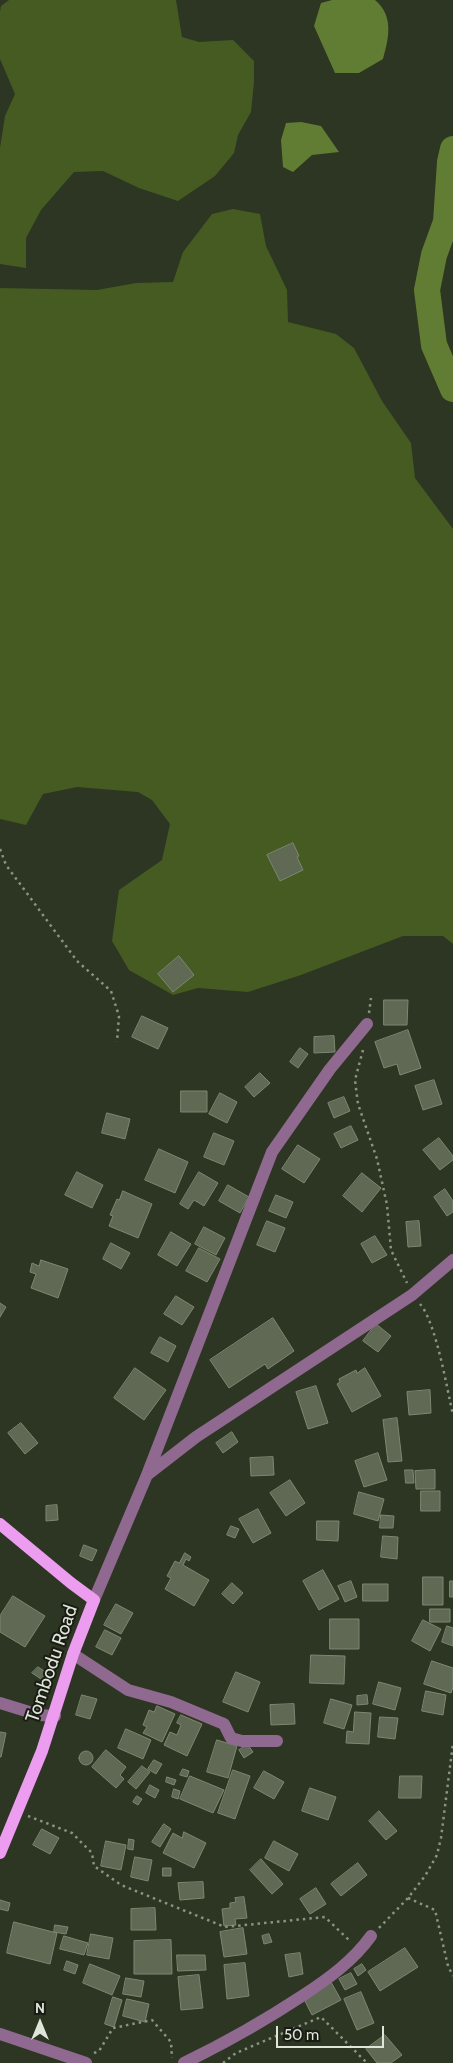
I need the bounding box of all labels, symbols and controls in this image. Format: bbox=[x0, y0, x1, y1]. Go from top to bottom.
street label: Tombodu Road bbox=[21, 1602, 83, 1726]
north arrow bbox=[15, 1998, 65, 2048]
text: N bbox=[35, 1999, 45, 2017]
scale bar bbox=[278, 2016, 386, 2048]
text: 50 m bbox=[284, 2026, 319, 2044]

